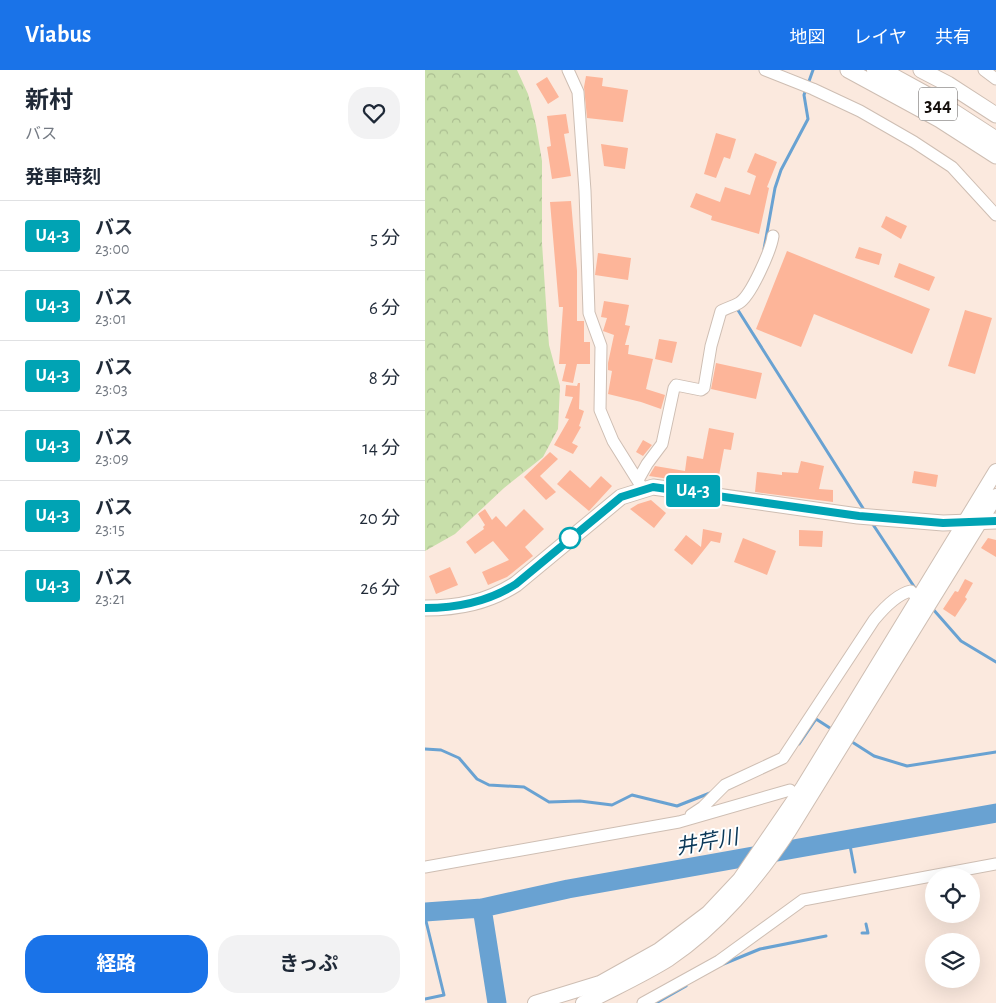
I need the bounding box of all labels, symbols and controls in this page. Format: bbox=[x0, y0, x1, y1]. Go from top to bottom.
text: Viabus bbox=[25, 23, 91, 47]
text: 地図 bbox=[790, 29, 826, 47]
text: レイヤ bbox=[854, 29, 907, 47]
text: 共有 bbox=[935, 29, 971, 47]
button: heart bbox=[348, 87, 400, 139]
road number: 344 bbox=[919, 88, 957, 120]
text: 新村 bbox=[25, 89, 73, 113]
text: バス bbox=[25, 126, 57, 142]
text: 発車時刻 bbox=[25, 168, 101, 187]
text: バス bbox=[95, 219, 133, 238]
text: U4-3 bbox=[36, 227, 69, 245]
text: 5 分 bbox=[370, 229, 400, 248]
text: 23:00 bbox=[95, 241, 129, 257]
text: バス bbox=[95, 289, 133, 308]
text: U4-3 bbox=[36, 297, 69, 315]
text: 6 分 bbox=[369, 299, 400, 318]
text: 23:01 bbox=[95, 311, 127, 327]
text: バス bbox=[95, 359, 133, 378]
text: U4-3 bbox=[36, 367, 69, 385]
text: 8 分 bbox=[369, 369, 400, 388]
text: 23:03 bbox=[95, 381, 128, 397]
text: バス bbox=[95, 429, 133, 448]
text: U4-3 bbox=[36, 437, 69, 455]
text: 14 分 bbox=[362, 439, 400, 458]
text: 23:09 bbox=[95, 451, 129, 467]
line badge: U4-3 bbox=[658, 475, 728, 507]
text: U4-3 bbox=[676, 482, 710, 500]
text: バス bbox=[95, 499, 133, 518]
text: U4-3 bbox=[36, 507, 69, 525]
text: 20 分 bbox=[359, 509, 400, 528]
text: 23:15 bbox=[95, 521, 125, 537]
unlabelled marker bbox=[559, 527, 581, 549]
text: バス bbox=[95, 569, 133, 588]
text: U4-3 bbox=[36, 577, 69, 595]
text: 26 分 bbox=[360, 579, 400, 598]
text: 23:21 bbox=[95, 591, 125, 607]
water label: 井芹川 bbox=[674, 825, 742, 858]
map controls bbox=[925, 868, 980, 988]
button: locate bbox=[925, 868, 980, 923]
button: layers bbox=[925, 933, 980, 988]
button: 経路 bbox=[25, 935, 208, 993]
button: きっぷ bbox=[218, 935, 400, 993]

